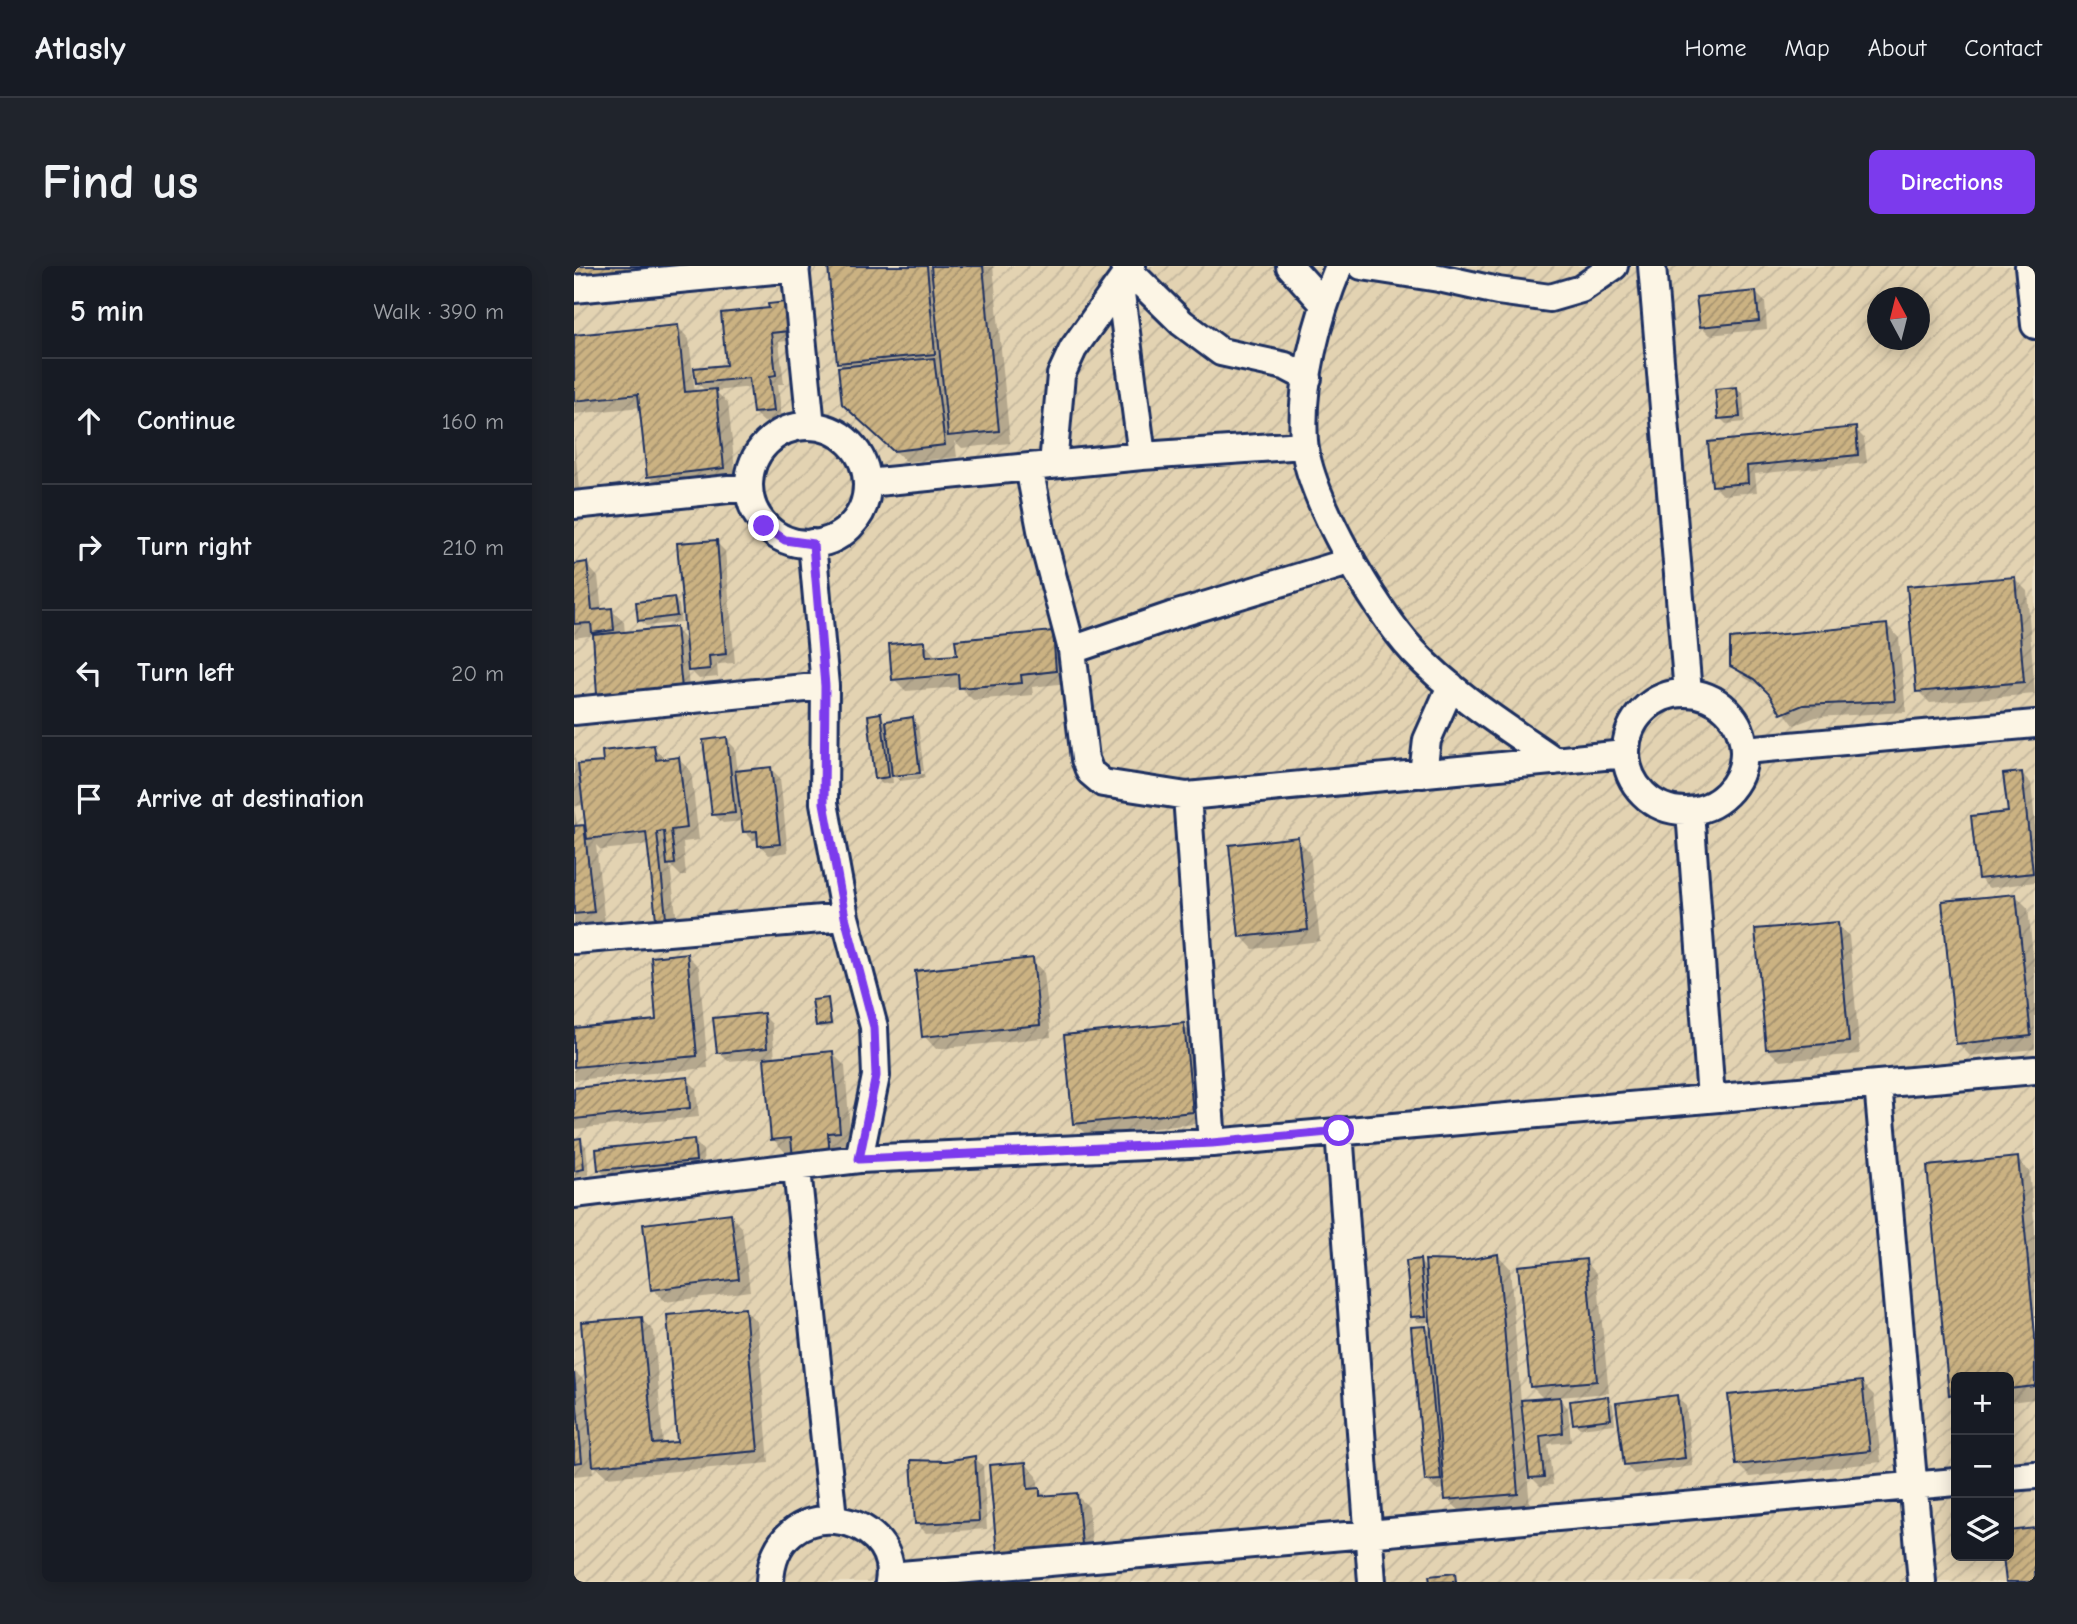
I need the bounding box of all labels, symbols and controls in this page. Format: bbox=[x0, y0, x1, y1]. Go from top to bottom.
text: Atlasly bbox=[35, 29, 126, 67]
text: Home bbox=[1685, 34, 1746, 62]
text: Map bbox=[1784, 34, 1830, 62]
text: About bbox=[1868, 34, 1926, 62]
text: Contact bbox=[1964, 34, 2042, 62]
button: Directions bbox=[1869, 150, 2035, 214]
text: Find us bbox=[42, 154, 198, 210]
north arrow bbox=[1867, 287, 1930, 350]
text: 5 min bbox=[70, 294, 144, 329]
text: Walk · 390 m bbox=[374, 298, 504, 325]
icon: ahead bbox=[70, 402, 108, 440]
text: Continue bbox=[137, 406, 235, 436]
text: 160 m bbox=[442, 408, 504, 435]
route end bbox=[748, 510, 779, 541]
icon: right bbox=[70, 528, 108, 566]
text: Turn right bbox=[137, 532, 251, 562]
text: 210 m bbox=[442, 534, 504, 561]
icon: left bbox=[70, 654, 108, 692]
text: Turn left bbox=[137, 658, 234, 688]
text: 20 m bbox=[451, 660, 504, 687]
icon: arrive bbox=[70, 780, 108, 818]
text: Arrive at destination bbox=[137, 784, 364, 814]
route start bbox=[1323, 1115, 1354, 1146]
map controls bbox=[1951, 1372, 2014, 1561]
button: + bbox=[1951, 1372, 2014, 1435]
button: − bbox=[1951, 1435, 2014, 1498]
button: layers bbox=[1951, 1498, 2014, 1561]

